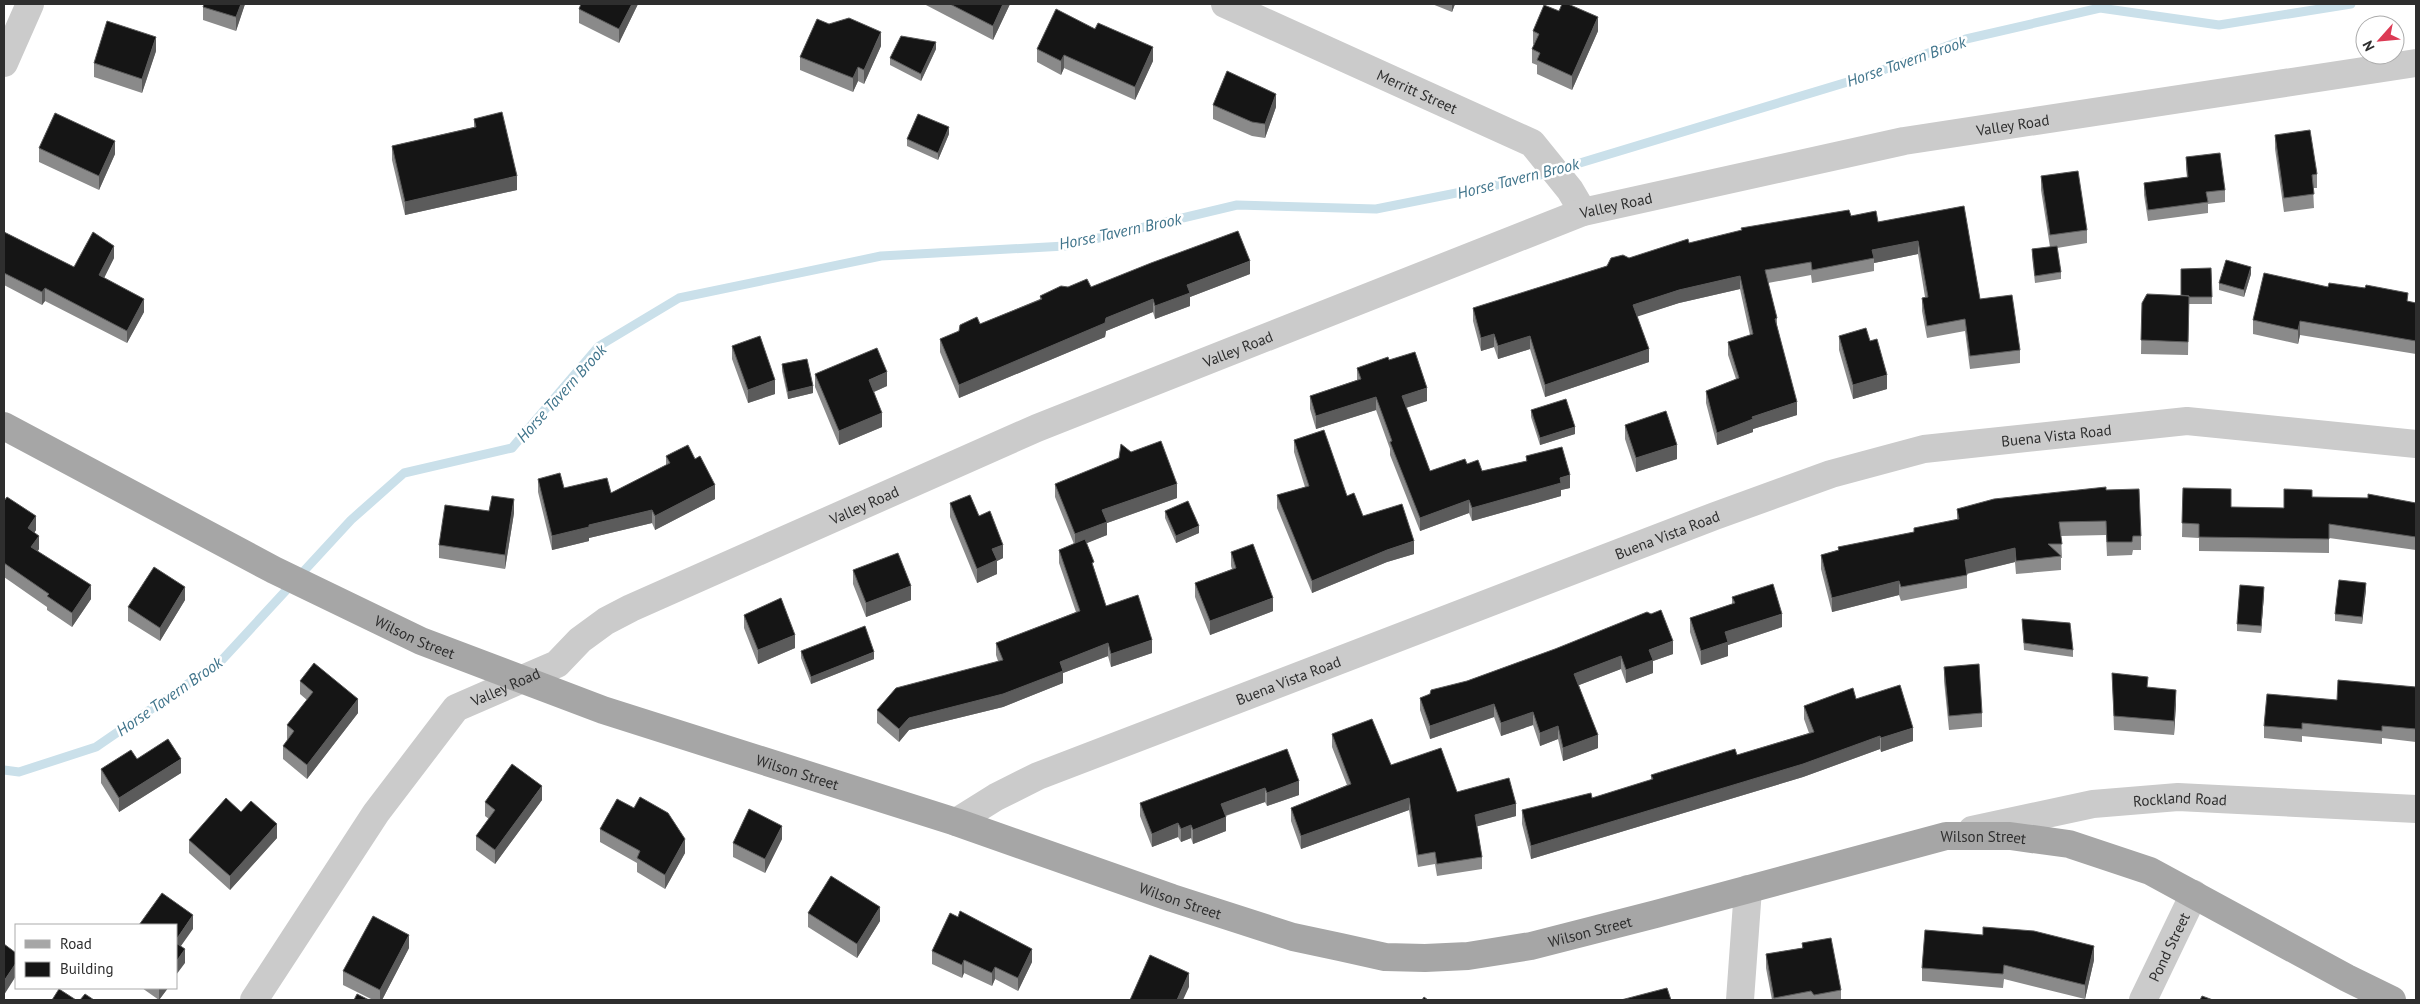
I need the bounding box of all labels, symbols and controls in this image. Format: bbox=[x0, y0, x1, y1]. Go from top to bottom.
north arrow bbox=[2355, 15, 2405, 65]
water label: Horse Tavern Brook bbox=[1844, 31, 1969, 91]
text: N bbox=[2358, 38, 2379, 54]
street label: Merritt Street bbox=[1374, 65, 1460, 117]
street label: Valley Road bbox=[1974, 110, 2050, 140]
water label: Horse Tavern Brook bbox=[1455, 153, 1582, 203]
street label: Valley Road bbox=[1577, 188, 1654, 222]
water label: Horse Tavern Brook bbox=[1057, 208, 1184, 254]
street label: Valley Road bbox=[1199, 326, 1275, 371]
water label: Horse Tavern Brook bbox=[512, 339, 611, 446]
street label: Buena Vista Road bbox=[2000, 420, 2112, 450]
street label: Valley Road bbox=[826, 481, 902, 529]
street label: Buena Vista Road bbox=[1612, 506, 1722, 563]
street label: Wilson Street bbox=[372, 611, 458, 663]
street label: Buena Vista Road bbox=[1233, 651, 1343, 709]
water label: Horse Tavern Brook bbox=[112, 652, 227, 740]
street label: Valley Road bbox=[467, 663, 543, 710]
street label: Wilson Street bbox=[754, 750, 841, 794]
street label: Rockland Road bbox=[2132, 787, 2227, 810]
street label: Wilson Street bbox=[1940, 827, 2027, 848]
street label: Wilson Street bbox=[1137, 878, 1224, 923]
street label: Pond Street bbox=[2144, 909, 2193, 985]
street label: Wilson Street bbox=[1546, 911, 1634, 951]
legend bbox=[15, 924, 178, 989]
text: Road bbox=[60, 934, 92, 953]
text: Building bbox=[60, 959, 114, 978]

